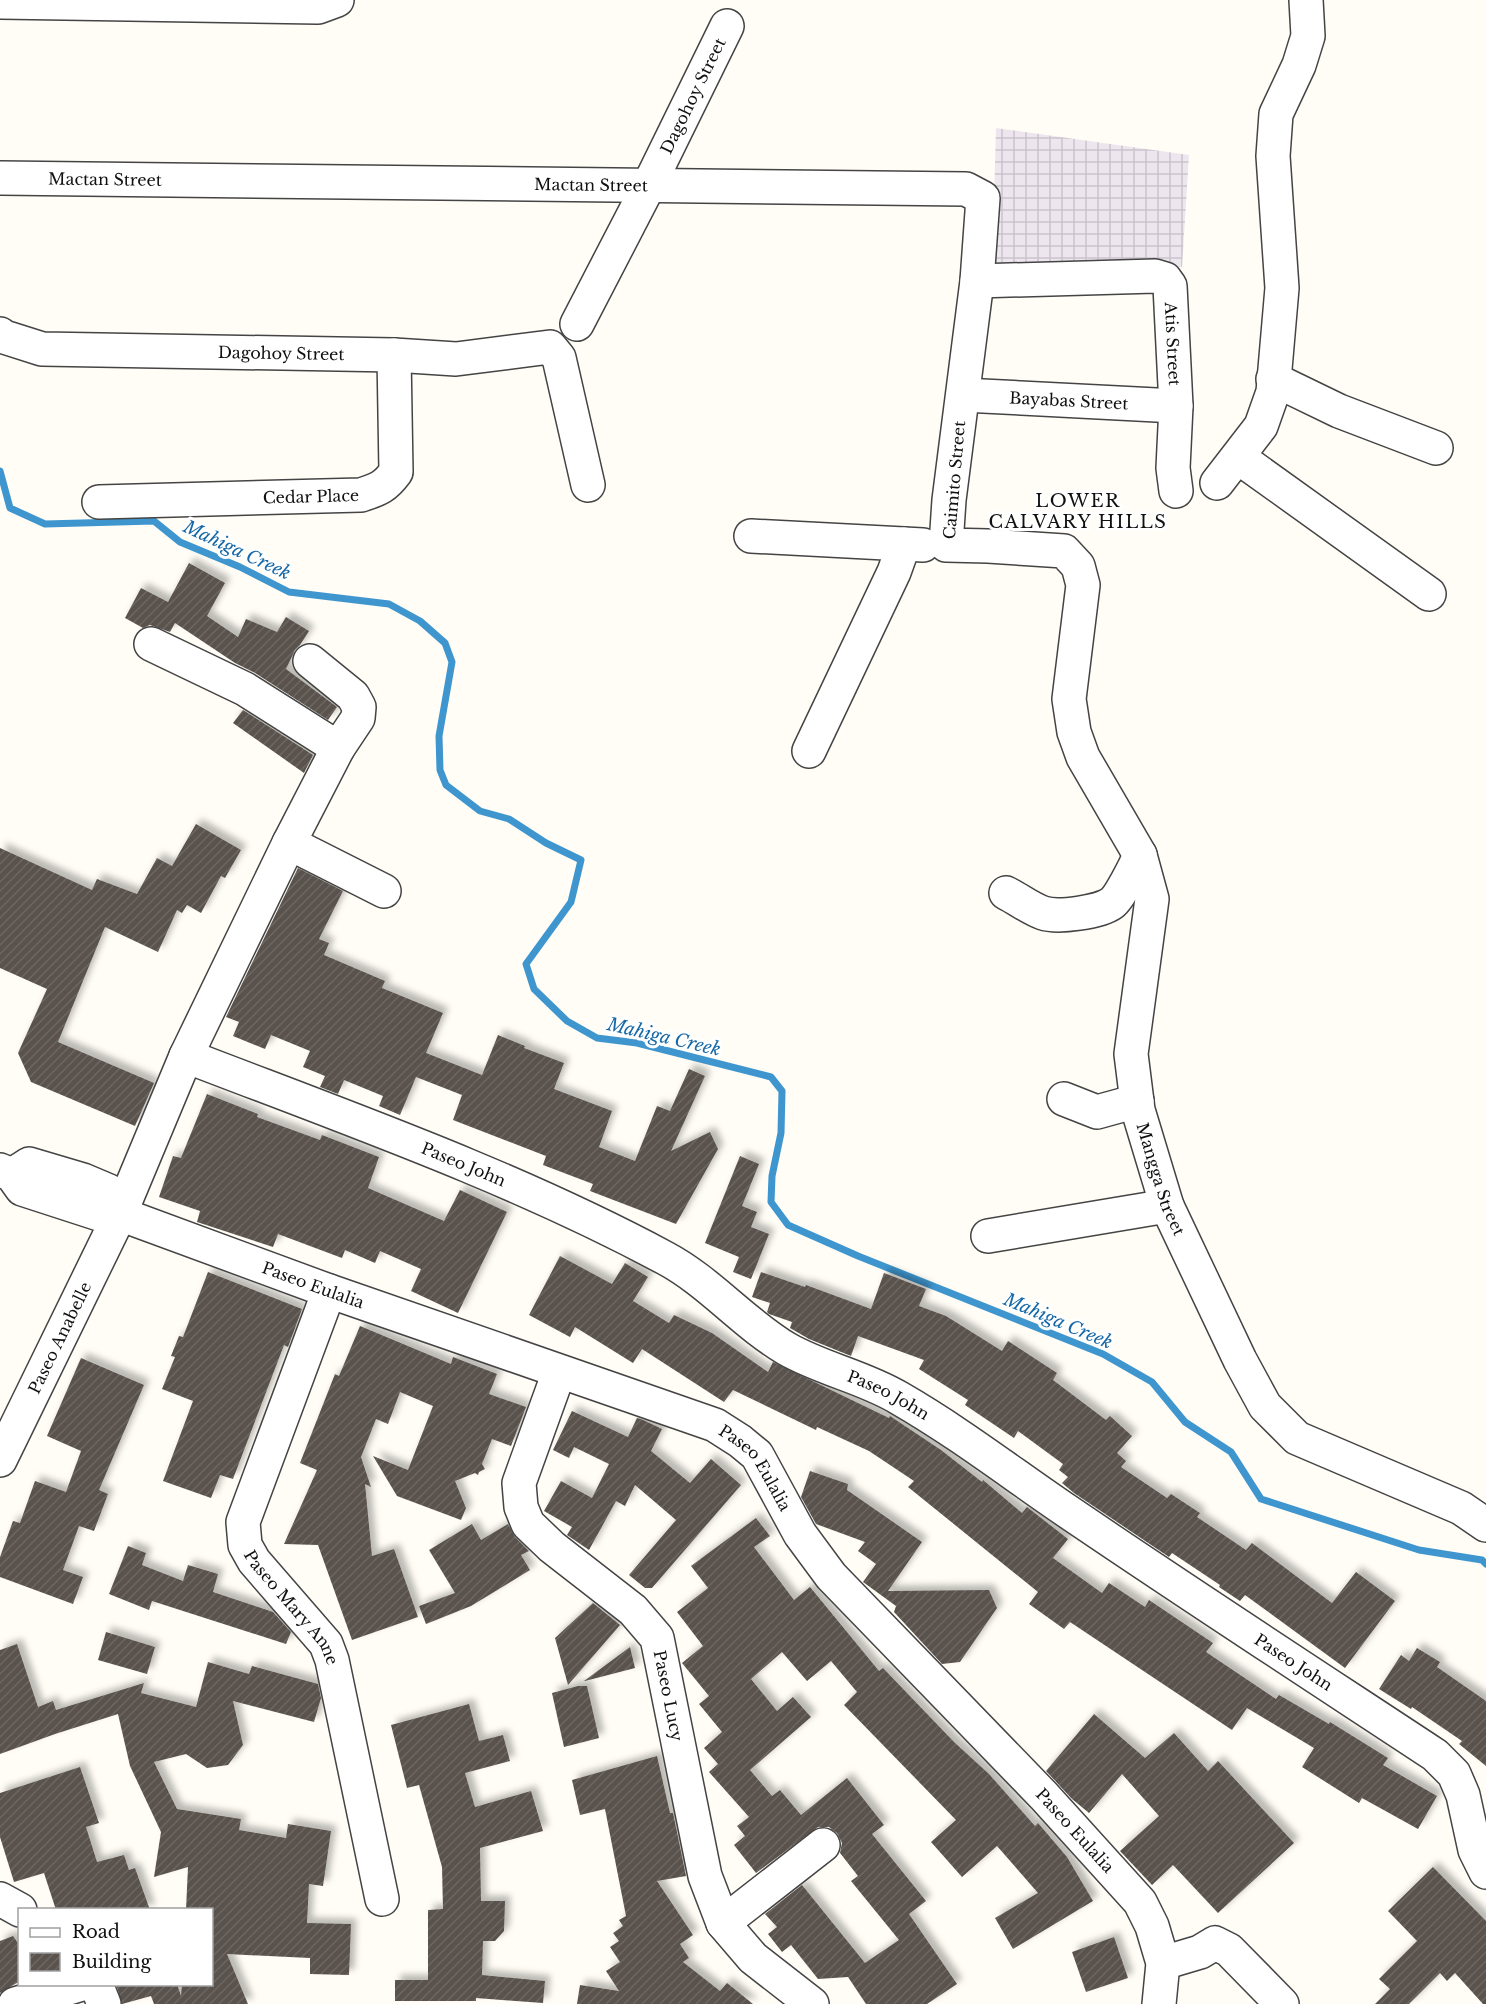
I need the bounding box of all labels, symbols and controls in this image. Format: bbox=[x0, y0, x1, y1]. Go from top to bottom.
street label: Dagohoy Street bbox=[656, 34, 730, 157]
street label: Mactan Street bbox=[48, 169, 162, 190]
street label: Mactan Street bbox=[534, 174, 648, 195]
street label: Atis Street bbox=[1161, 300, 1185, 386]
street label: Dagohoy Street bbox=[218, 342, 345, 364]
street label: Bayabas Street bbox=[1009, 387, 1129, 414]
street label: Caimito Street bbox=[939, 420, 969, 540]
street label: Cedar Place bbox=[263, 485, 359, 508]
district label: LOWER CALVARY HILLS bbox=[989, 490, 1167, 533]
water label: Mahiga Creek bbox=[179, 515, 294, 584]
water label: Mahiga Creek bbox=[604, 1013, 723, 1061]
street label: Mangga Street bbox=[1132, 1120, 1189, 1239]
street label: Paseo John bbox=[419, 1138, 509, 1191]
street label: Paseo Eulalia bbox=[259, 1257, 367, 1313]
street label: Paseo Anabelle bbox=[24, 1279, 95, 1397]
water label: Mahiga Creek bbox=[999, 1288, 1116, 1354]
street label: Paseo John bbox=[845, 1366, 933, 1424]
street label: Paseo Eulalia bbox=[715, 1420, 796, 1515]
street label: Paseo Mary Anne bbox=[240, 1546, 343, 1668]
street label: Paseo John bbox=[1251, 1629, 1337, 1695]
street label: Paseo Lucy bbox=[650, 1648, 688, 1744]
street label: Paseo Eulalia bbox=[1032, 1784, 1119, 1877]
legend bbox=[18, 1908, 213, 1986]
text: Road bbox=[72, 1921, 120, 1943]
text: Building bbox=[72, 1951, 151, 1973]

